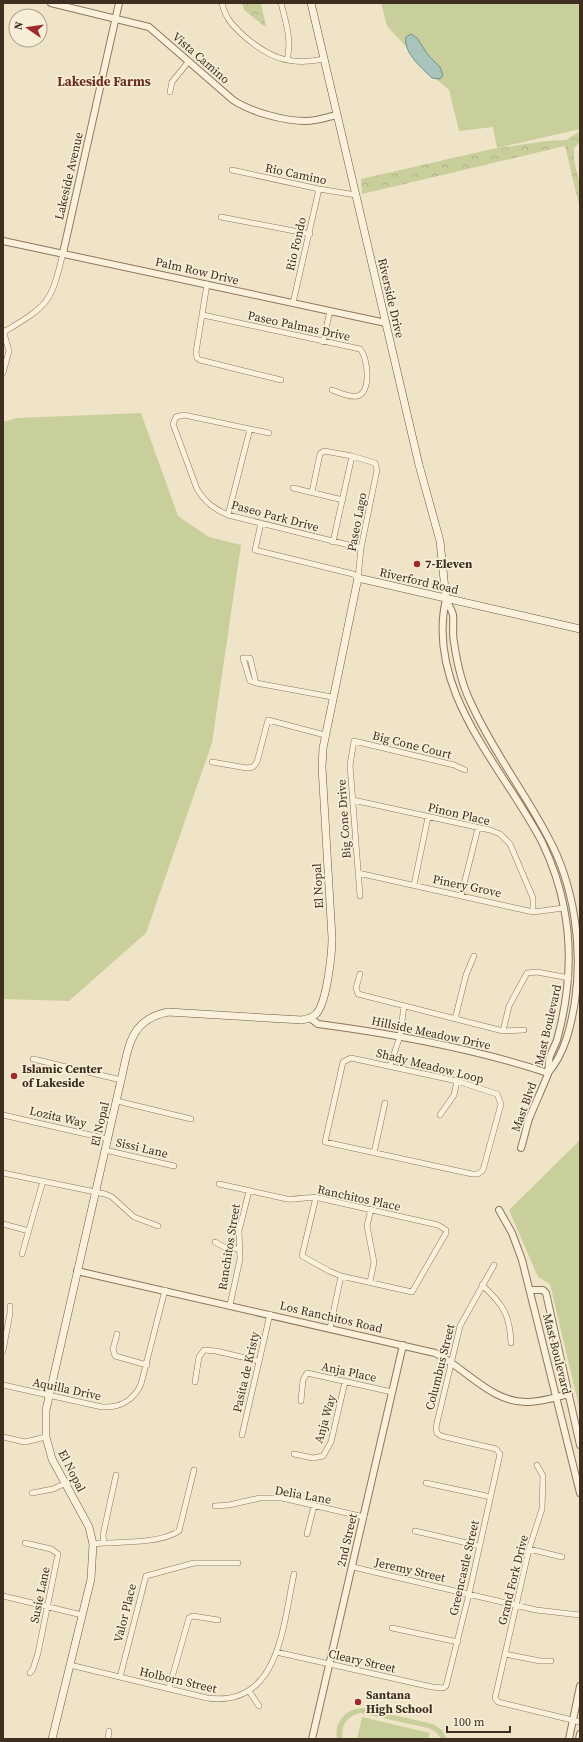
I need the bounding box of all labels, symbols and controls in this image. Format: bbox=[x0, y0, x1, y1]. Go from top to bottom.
north arrow bbox=[8, 8, 48, 48]
text: N bbox=[11, 20, 27, 31]
street label: Vista Camino bbox=[169, 29, 233, 88]
district label: Lakeside Farms bbox=[57, 73, 151, 90]
street label: Lakeside Avenue bbox=[51, 131, 87, 221]
street label: Rio Camino bbox=[264, 160, 329, 188]
street label: Rio Fondo bbox=[282, 215, 310, 272]
street label: Palm Row Drive bbox=[154, 254, 240, 288]
street label: Riverside Drive bbox=[374, 256, 408, 340]
street label: Paseo Palmas Drive bbox=[246, 307, 352, 345]
street label: Paseo Lago bbox=[343, 491, 371, 553]
street label: Paseo Park Drive bbox=[229, 497, 321, 535]
place label: 7-Eleven bbox=[425, 556, 473, 572]
marker: 7-Eleven bbox=[412, 559, 422, 569]
street label: Riverford Road bbox=[378, 564, 460, 598]
street label: Big Cone Court bbox=[371, 727, 453, 763]
street label: Big Cone Drive bbox=[333, 779, 355, 859]
street label: Pinon Place bbox=[426, 799, 492, 829]
street label: El Nopal bbox=[309, 862, 327, 909]
street label: Pinery Grove bbox=[431, 871, 503, 901]
street label: Mast Boulevard bbox=[531, 983, 565, 1067]
street label: Hillside Meadow Drive bbox=[370, 1013, 492, 1053]
street label: Shady Meadow Loop bbox=[375, 1045, 485, 1087]
place label: Islamic Center of Lakeside bbox=[22, 1061, 103, 1091]
marker: Islamic Center of Lakeside bbox=[9, 1071, 19, 1081]
street label: Mast Blvd bbox=[508, 1080, 540, 1134]
street label: El Nopal bbox=[87, 1100, 113, 1148]
street label: Lozita Way bbox=[28, 1103, 89, 1132]
street label: Sissi Lane bbox=[114, 1134, 170, 1162]
street label: Ranchitos Place bbox=[316, 1181, 402, 1215]
street label: Ranchitos Street bbox=[214, 1203, 244, 1291]
street label: Los Ranchitos Road bbox=[278, 1297, 384, 1337]
street label: Mast Boulevard bbox=[539, 1312, 575, 1396]
street label: Columbus Street bbox=[422, 1322, 458, 1412]
street label: Pasita de Kristy bbox=[229, 1329, 263, 1414]
street label: Anja Place bbox=[320, 1358, 378, 1386]
street label: Aquilla Drive bbox=[31, 1374, 103, 1404]
street label: Anja Way bbox=[310, 1392, 340, 1445]
street label: El Nopal bbox=[55, 1447, 90, 1495]
street label: Delia Lane bbox=[273, 1482, 333, 1508]
street label: 2nd Street bbox=[333, 1512, 361, 1568]
street label: Greencastle Street bbox=[445, 1519, 483, 1617]
street label: Grand Fork Drive bbox=[494, 1533, 532, 1627]
street label: Jeremy Street bbox=[372, 1554, 447, 1586]
street label: Susie Lane bbox=[26, 1565, 54, 1625]
street label: Valor Place bbox=[110, 1582, 140, 1644]
street label: Cleary Street bbox=[327, 1646, 397, 1677]
street label: Holborn Street bbox=[138, 1663, 218, 1697]
place label: Santana High School bbox=[366, 1687, 433, 1717]
marker: Santana High School bbox=[353, 1697, 363, 1707]
scale bar bbox=[447, 1708, 510, 1734]
text: 100 m bbox=[453, 1714, 485, 1730]

